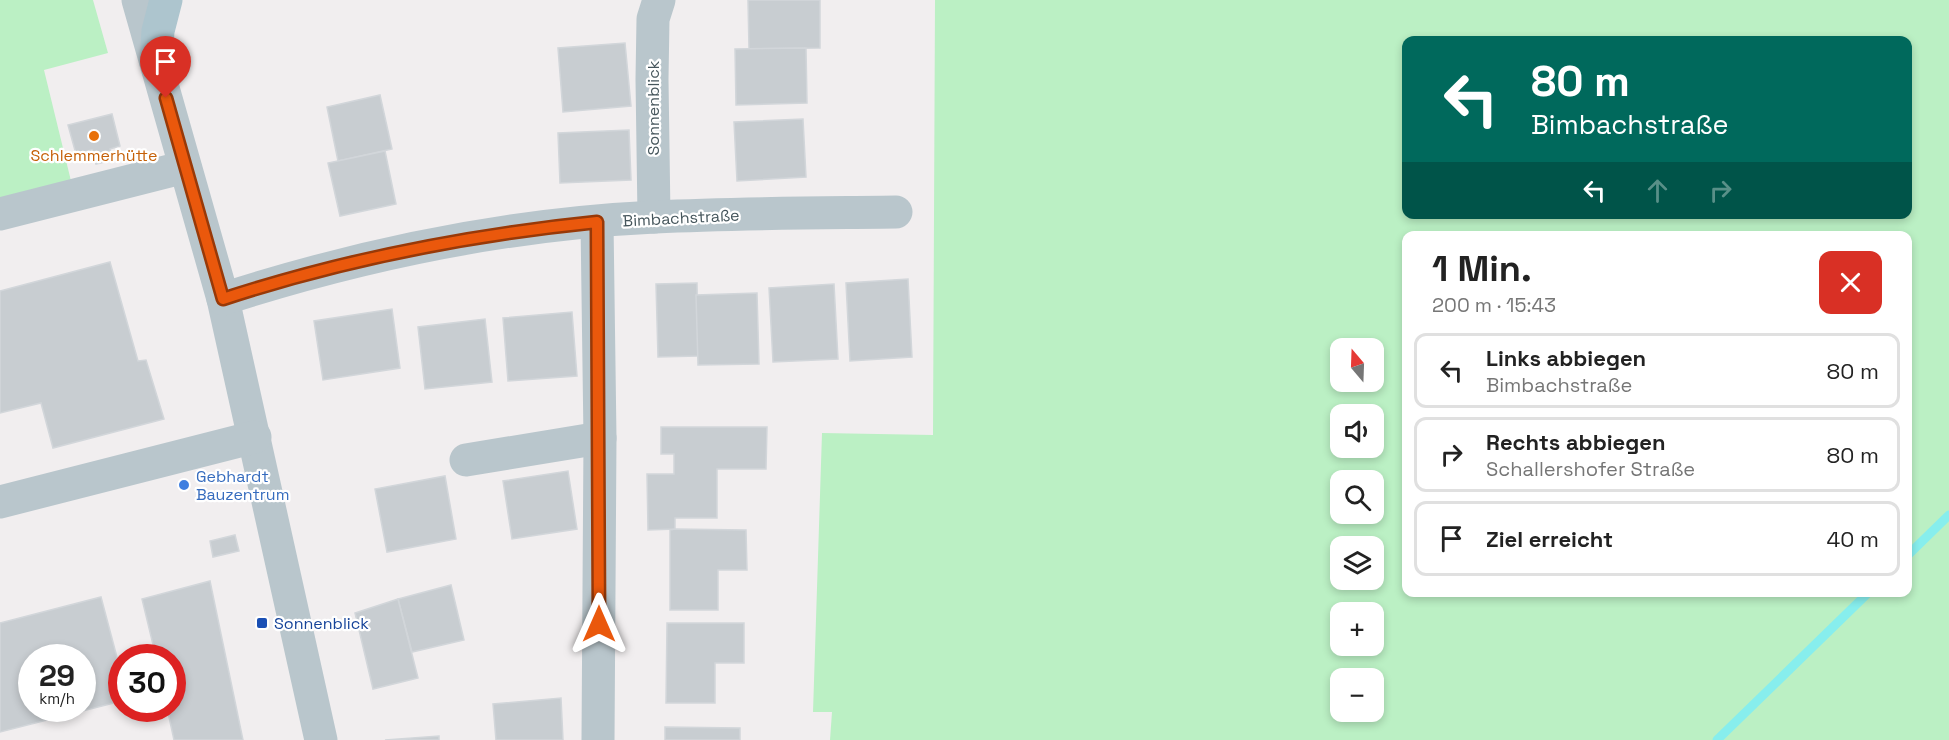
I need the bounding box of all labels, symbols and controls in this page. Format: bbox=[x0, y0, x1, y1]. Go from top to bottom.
pin bbox=[140, 36, 191, 98]
icon: arrive bbox=[149, 45, 182, 78]
text: 80 m bbox=[1531, 55, 1630, 108]
street label: Sonnenblick bbox=[643, 60, 664, 155]
icon: left bbox=[1432, 60, 1510, 138]
text: Bimbachstraße bbox=[1531, 107, 1728, 142]
marker: Schlemmerhütte bbox=[87, 129, 101, 143]
place label: Schlemmerhütte bbox=[30, 145, 158, 166]
icon: left bbox=[1578, 174, 1611, 207]
icon: ahead bbox=[1641, 174, 1674, 207]
icon: right bbox=[1704, 174, 1737, 207]
street label: Bimbachstraße bbox=[622, 204, 740, 232]
text: 1 Min. bbox=[1432, 246, 1532, 292]
button: close bbox=[1819, 251, 1882, 314]
text: 200 m · 15:43 bbox=[1432, 292, 1556, 318]
north arrow bbox=[1330, 338, 1384, 392]
map controls bbox=[1330, 338, 1384, 722]
text: Links abbiegen bbox=[1486, 344, 1646, 372]
icon: left bbox=[1435, 354, 1468, 387]
text: 80 m bbox=[1827, 357, 1879, 385]
text: Bimbachstraße bbox=[1486, 372, 1632, 398]
button: sound bbox=[1330, 404, 1384, 458]
text: Rechts abbiegen bbox=[1486, 428, 1666, 456]
icon: right bbox=[1435, 438, 1468, 471]
text: 80 m bbox=[1827, 441, 1879, 469]
text: Schallershofer Straße bbox=[1486, 456, 1695, 482]
place label: Gebhardt Bauzentrum bbox=[196, 466, 289, 505]
button: search bbox=[1330, 470, 1384, 524]
marker: Gebhardt Bauzentrum bbox=[177, 478, 191, 492]
icon: arrive bbox=[1435, 522, 1468, 555]
text: Ziel erreicht bbox=[1486, 525, 1613, 553]
text: 40 m bbox=[1827, 525, 1879, 553]
button: layers bbox=[1330, 536, 1384, 590]
position arrow bbox=[567, 592, 631, 656]
button: + bbox=[1330, 602, 1384, 656]
place label: Sonnenblick bbox=[274, 613, 369, 634]
marker: Sonnenblick bbox=[255, 616, 269, 630]
speed limit sign: 30 bbox=[108, 644, 186, 722]
text: 29 bbox=[39, 656, 75, 695]
button: − bbox=[1330, 668, 1384, 722]
text: km/h bbox=[39, 689, 75, 708]

